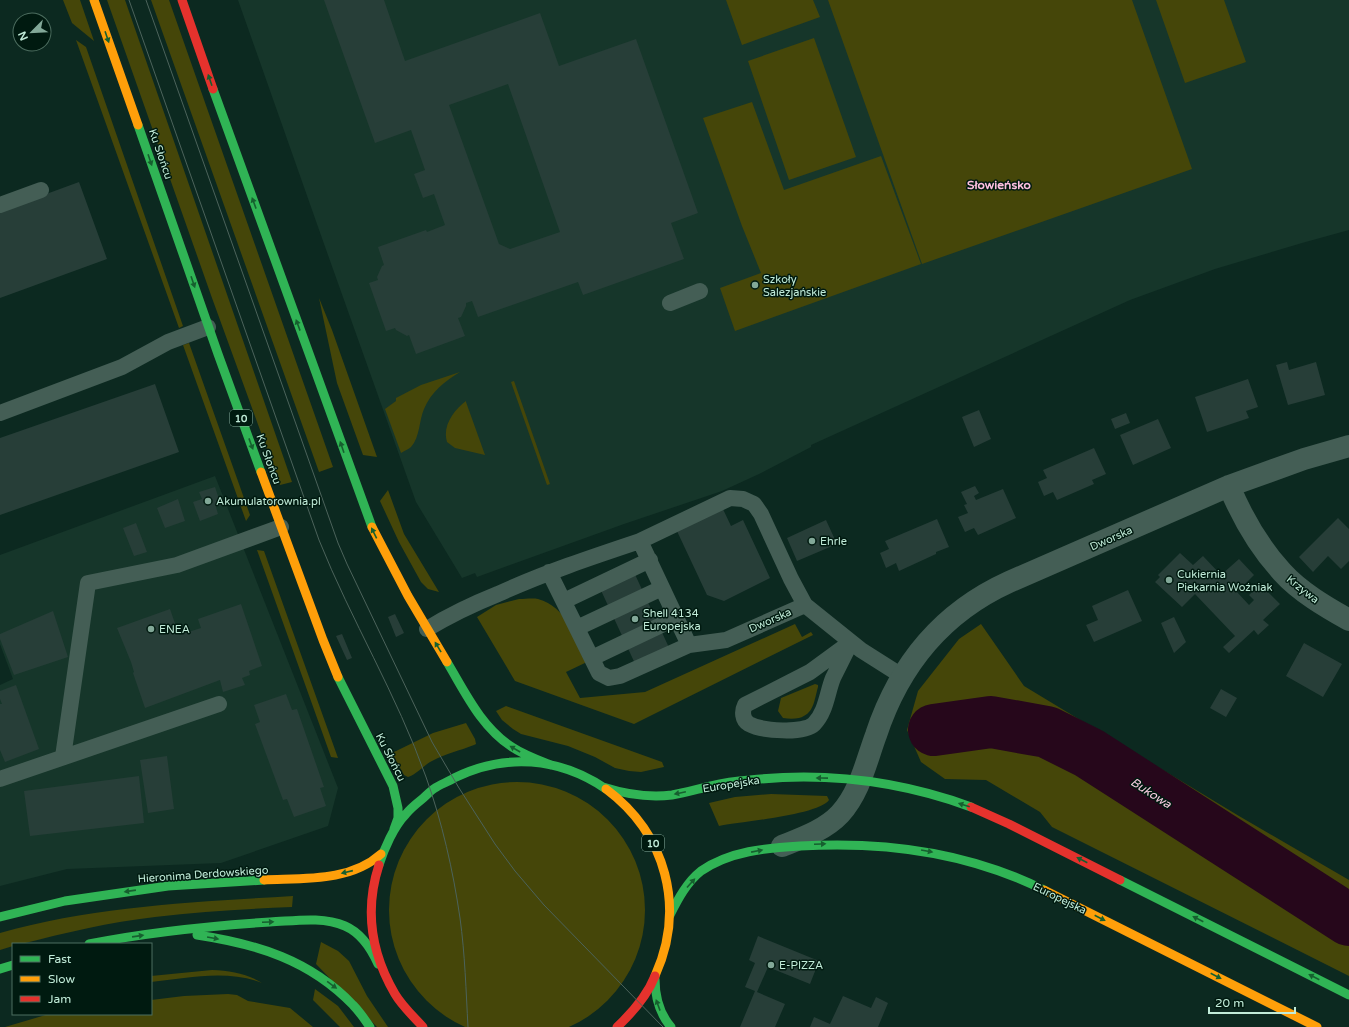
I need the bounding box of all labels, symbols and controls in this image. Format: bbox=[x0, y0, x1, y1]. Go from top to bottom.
north arrow bbox=[12, 12, 52, 52]
text: N bbox=[16, 29, 31, 43]
one-way arrow bbox=[105, 31, 111, 43]
one-way arrow bbox=[207, 74, 213, 86]
street label: Ku Słońcu bbox=[146, 127, 175, 181]
one-way arrow bbox=[148, 154, 154, 166]
district label: Słowieńsko bbox=[967, 178, 1031, 192]
one-way arrow bbox=[251, 196, 257, 208]
place label: Szkoły Salezjańskie bbox=[763, 273, 826, 299]
one-way arrow bbox=[190, 277, 196, 289]
marker: Szkoły Salezjańskie bbox=[750, 280, 760, 290]
one-way arrow bbox=[295, 318, 301, 330]
road number: 10 bbox=[230, 410, 252, 426]
street label: Ku Słońcu bbox=[253, 432, 284, 486]
one-way arrow bbox=[248, 439, 254, 451]
one-way arrow bbox=[339, 441, 345, 453]
place label: Akumulatorownia.pl bbox=[216, 495, 321, 508]
marker: Akumulatorownia.pl bbox=[203, 496, 213, 506]
street label: Dworska bbox=[1088, 523, 1134, 554]
one-way arrow bbox=[371, 527, 377, 539]
place label: Ehrle bbox=[820, 535, 847, 548]
marker: Ehrle bbox=[807, 536, 817, 546]
place label: Cukiernia Piekarnia Woźniak bbox=[1177, 568, 1272, 594]
street label: Krzywa bbox=[1284, 573, 1322, 606]
marker: Cukiernia Piekarnia Woźniak bbox=[1164, 575, 1174, 585]
street label: Dworska bbox=[747, 605, 793, 636]
place label: Shell 4134 Europejska bbox=[643, 607, 701, 633]
marker: Shell 4134 Europejska bbox=[630, 614, 640, 624]
place label: ENEA bbox=[159, 623, 190, 636]
marker: ENEA bbox=[146, 624, 156, 634]
one-way arrow bbox=[434, 641, 441, 653]
street label: Ku Słońcu bbox=[373, 731, 408, 784]
one-way arrow bbox=[510, 745, 521, 752]
street label: Europejska bbox=[702, 774, 761, 795]
one-way arrow bbox=[816, 774, 828, 781]
water label: Bukowa bbox=[1128, 775, 1174, 811]
one-way arrow bbox=[674, 791, 686, 797]
one-way arrow bbox=[958, 802, 970, 808]
road number: 10 bbox=[642, 835, 664, 851]
one-way arrow bbox=[814, 841, 826, 848]
one-way arrow bbox=[751, 847, 763, 853]
one-way arrow bbox=[921, 848, 934, 854]
one-way arrow bbox=[1076, 857, 1088, 864]
street label: Hieronima Derdowskiego bbox=[137, 863, 269, 886]
one-way arrow bbox=[341, 869, 353, 875]
one-way arrow bbox=[686, 877, 695, 888]
street label: Europejska bbox=[1031, 880, 1089, 917]
one-way arrow bbox=[124, 888, 136, 894]
one-way arrow bbox=[1094, 915, 1106, 921]
one-way arrow bbox=[1192, 916, 1204, 922]
one-way arrow bbox=[262, 919, 275, 926]
one-way arrow bbox=[132, 933, 144, 939]
one-way arrow bbox=[207, 935, 219, 941]
legend bbox=[12, 943, 152, 1015]
text: Fast bbox=[48, 952, 72, 966]
place label: E-PIZZA bbox=[779, 959, 823, 972]
marker: E-PIZZA bbox=[766, 960, 776, 970]
text: Slow bbox=[48, 972, 75, 986]
one-way arrow bbox=[1210, 973, 1222, 979]
one-way arrow bbox=[1308, 974, 1320, 980]
one-way arrow bbox=[327, 981, 338, 989]
scale bar bbox=[1209, 989, 1295, 1015]
text: Jam bbox=[48, 992, 71, 1006]
text: 20 m bbox=[1215, 996, 1244, 1010]
one-way arrow bbox=[655, 998, 661, 1010]

